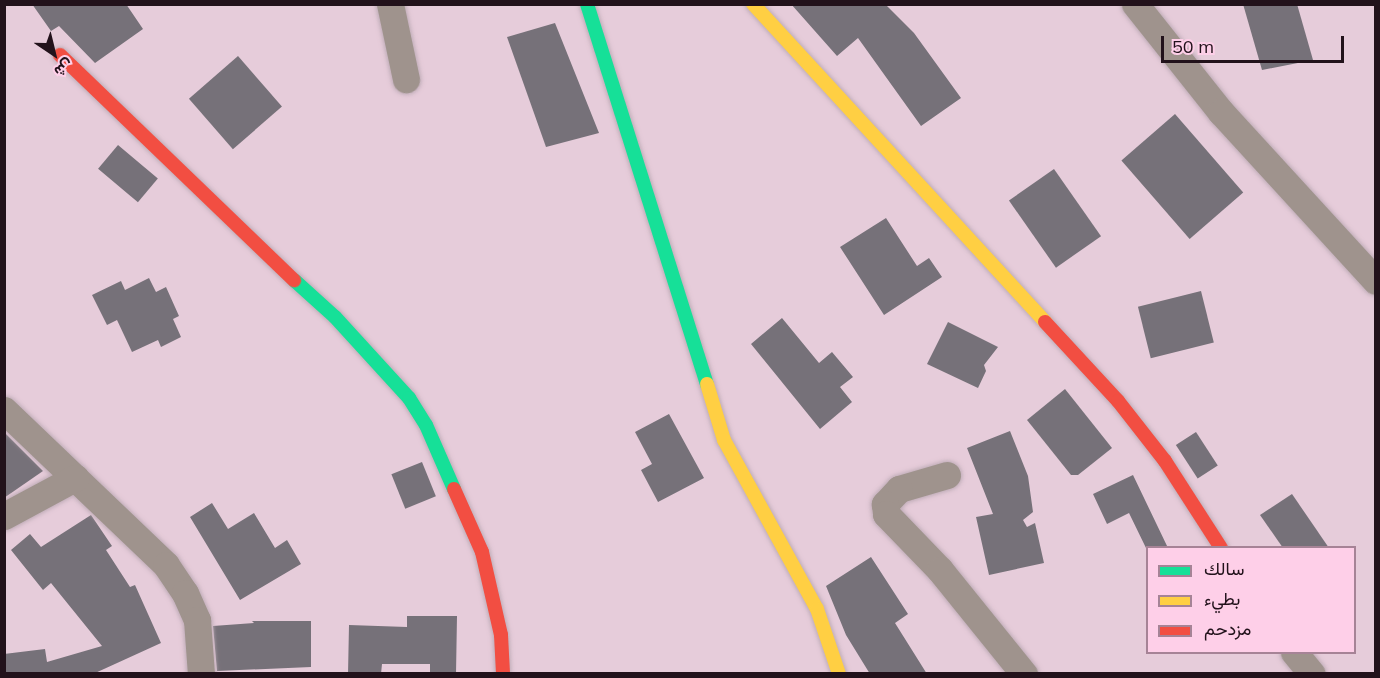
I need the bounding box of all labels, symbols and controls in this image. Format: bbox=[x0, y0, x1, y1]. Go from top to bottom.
north arrow bbox=[24, 24, 84, 84]
scale bar bbox=[1164, 24, 1347, 62]
text: 50 m bbox=[1172, 35, 1214, 58]
text: ش bbox=[51, 55, 78, 82]
legend bbox=[1146, 546, 1356, 654]
text: سالك bbox=[1204, 557, 1244, 580]
text: بطيء bbox=[1204, 587, 1240, 610]
text: مزدحم bbox=[1204, 617, 1251, 640]

